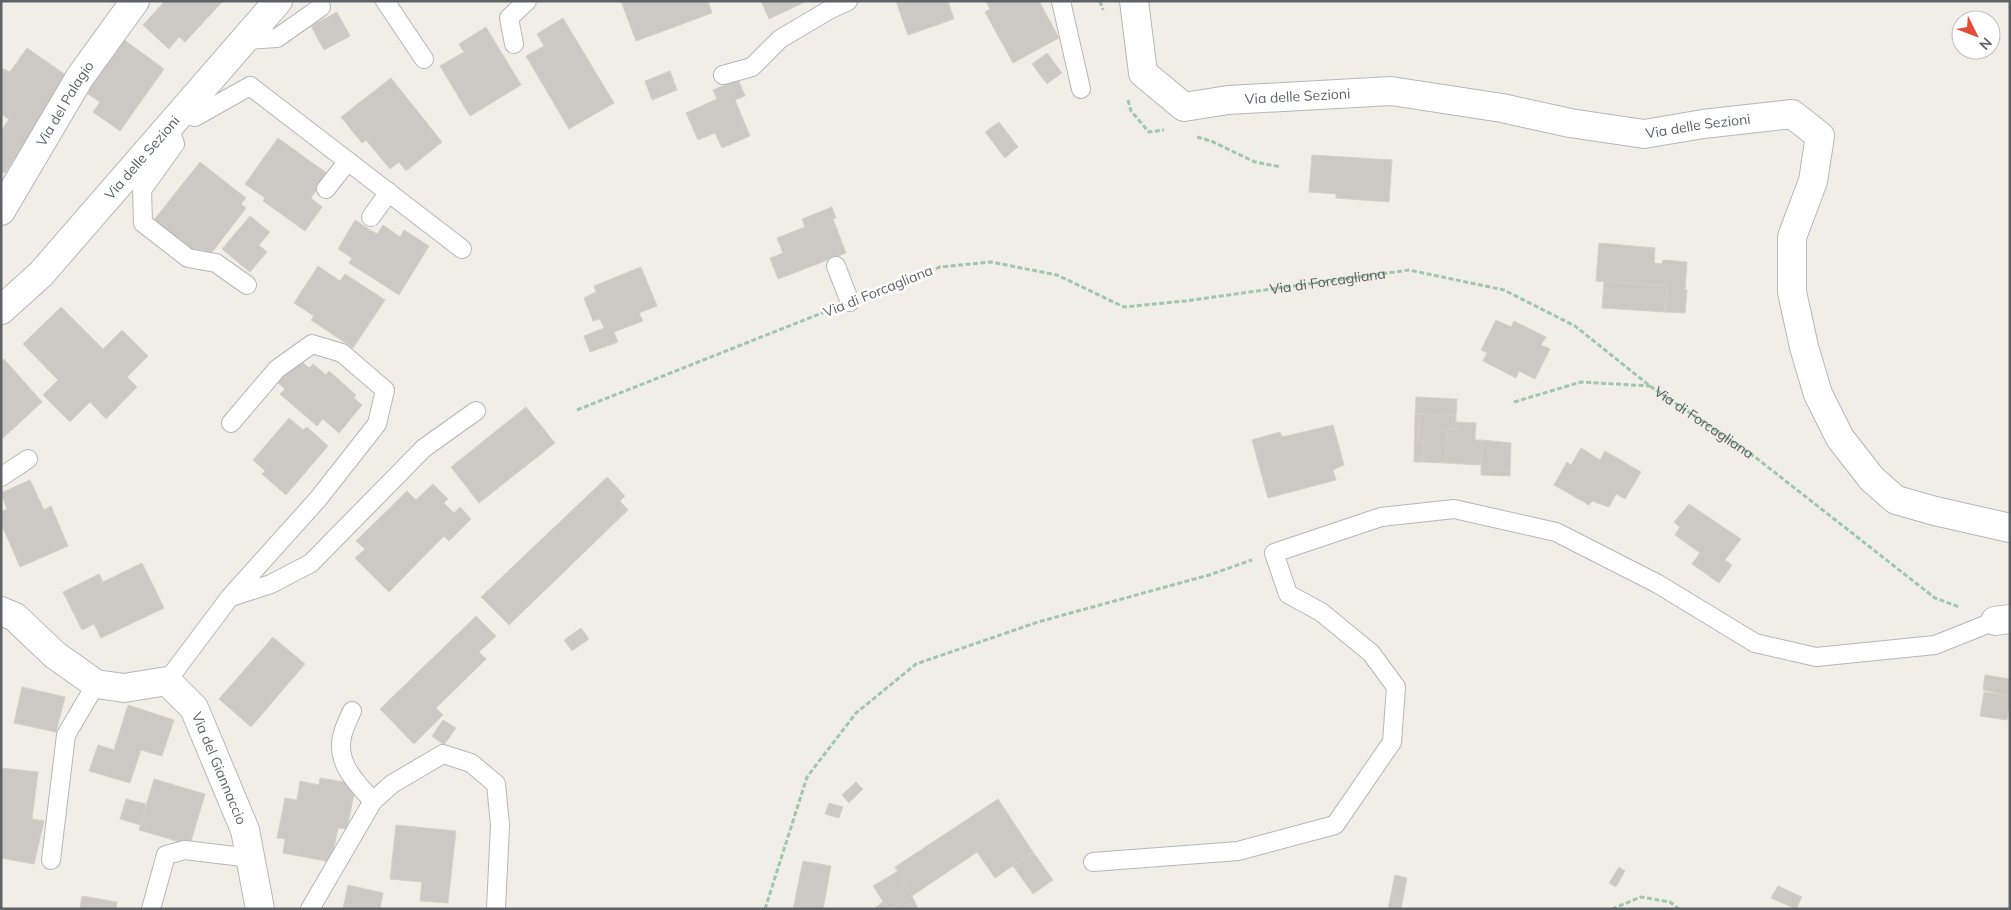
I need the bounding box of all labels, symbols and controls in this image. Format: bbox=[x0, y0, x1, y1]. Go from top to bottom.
north arrow bbox=[1951, 10, 2001, 60]
text: N bbox=[1975, 34, 1996, 54]
street label: Via del Palagio bbox=[32, 57, 98, 150]
street label: Via delle Sezioni bbox=[1244, 84, 1351, 108]
street label: Via delle Sezioni bbox=[1644, 110, 1751, 143]
street label: Via delle Sezioni bbox=[101, 112, 184, 203]
street label: Via di Forcagliana bbox=[821, 261, 935, 321]
street label: Via di Forcagliana bbox=[1269, 264, 1387, 298]
street label: Via di Forcagliana bbox=[1651, 382, 1757, 463]
street label: Via del Giannaccio bbox=[188, 709, 251, 827]

